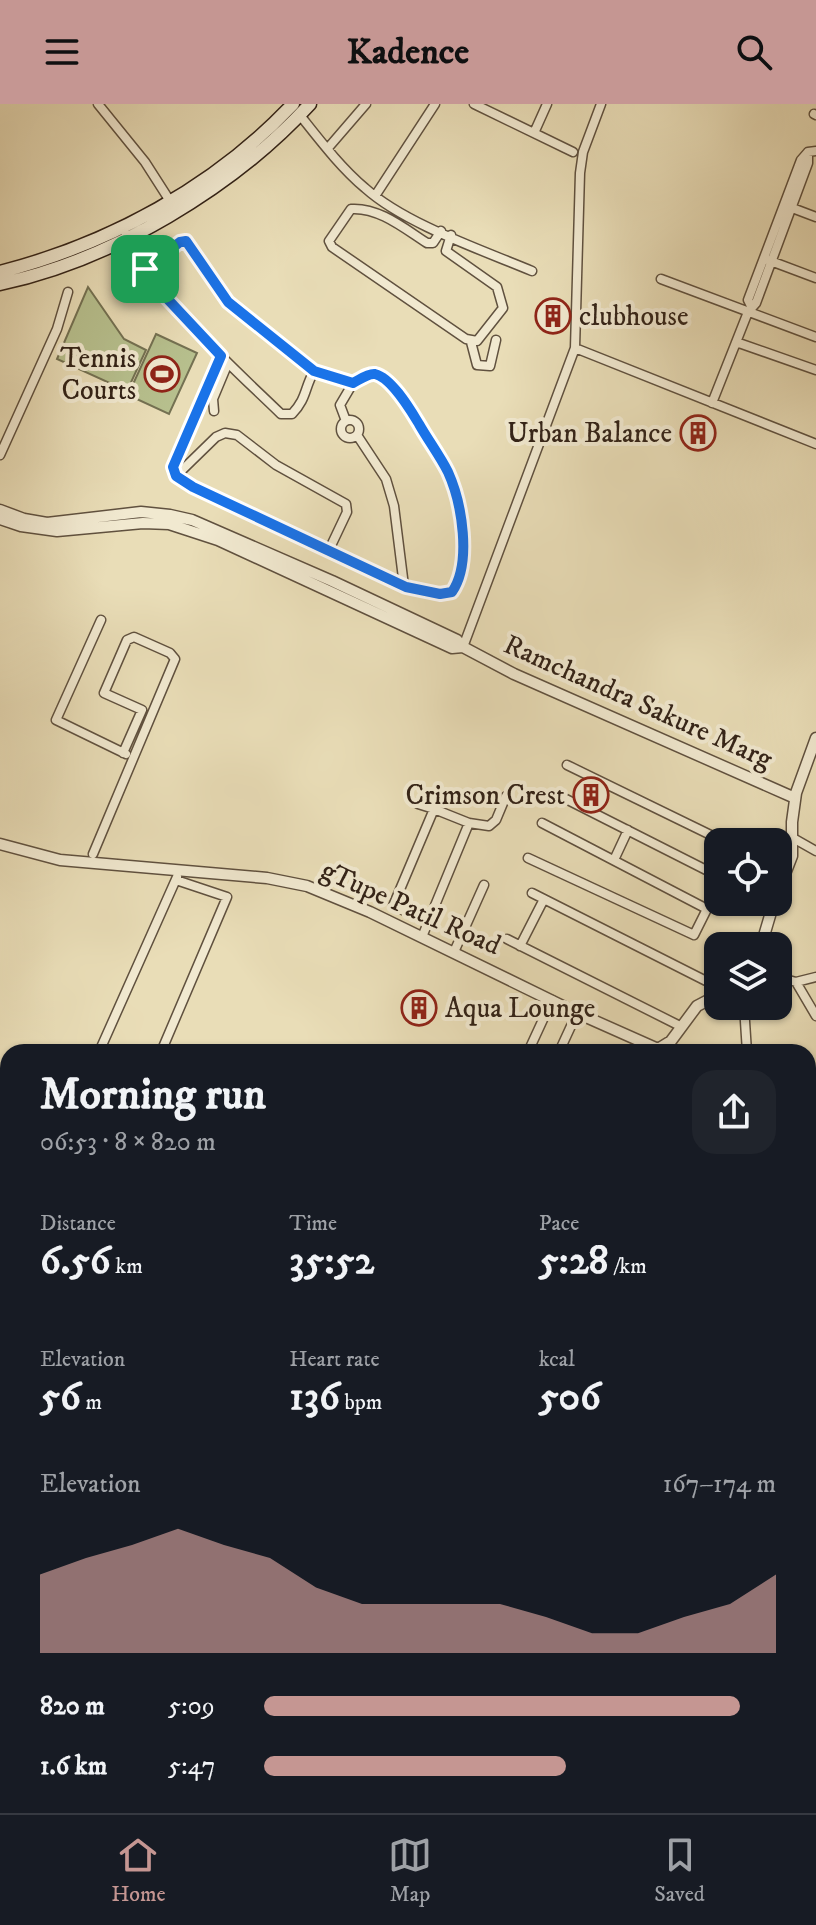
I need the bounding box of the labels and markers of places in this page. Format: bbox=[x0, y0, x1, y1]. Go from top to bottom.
pin bbox=[111, 235, 179, 303]
building icon: clubhouse bbox=[534, 297, 572, 335]
place label: clubhouse bbox=[579, 299, 689, 334]
place label: Tennis Courts bbox=[60, 341, 136, 408]
sports icon: Tennis Courts bbox=[143, 355, 181, 393]
building icon: Urban Balance bbox=[679, 414, 717, 452]
place label: Urban Balance bbox=[507, 416, 672, 451]
building icon: Crimson Crest bbox=[572, 776, 610, 814]
place label: Crimson Crest bbox=[405, 778, 565, 813]
building icon: Aqua Lounge bbox=[400, 989, 438, 1027]
place label: Aqua Lounge bbox=[445, 991, 595, 1026]

